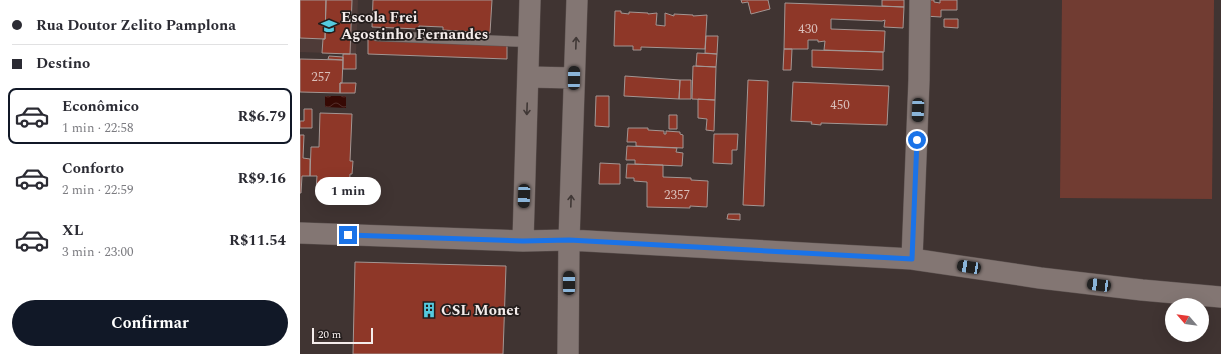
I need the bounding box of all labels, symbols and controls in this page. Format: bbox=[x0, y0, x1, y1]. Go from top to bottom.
place label: Escola Frei Agostinho Fernandes bbox=[341, 6, 488, 46]
text: Rua Doutor Zelito Pamplona bbox=[36, 14, 236, 37]
school or university icon: Escola Frei Agostinho Fernandes bbox=[320, 17, 338, 35]
house number: 430 bbox=[798, 19, 818, 39]
one-way arrow bbox=[572, 37, 579, 50]
text: Destino bbox=[36, 52, 90, 75]
car bbox=[568, 66, 580, 90]
house number: 257 bbox=[311, 67, 331, 87]
text: Econômico bbox=[62, 95, 139, 118]
house number: 450 bbox=[830, 95, 850, 115]
icon: car bbox=[14, 98, 50, 134]
car bbox=[912, 98, 924, 122]
one-way arrow bbox=[523, 102, 531, 115]
text: R$6.79 bbox=[237, 105, 286, 128]
text: 1 min · 22:58 bbox=[62, 118, 134, 138]
route start bbox=[908, 131, 926, 149]
text: Conforto bbox=[62, 157, 124, 180]
icon: car bbox=[14, 160, 50, 196]
text: R$9.16 bbox=[237, 167, 286, 190]
callout: 1 min bbox=[315, 177, 381, 205]
text: 2 min · 22:59 bbox=[62, 180, 134, 200]
text: 1 min bbox=[331, 181, 365, 201]
car bbox=[518, 184, 530, 208]
house number: 2357 bbox=[664, 185, 690, 205]
one-way arrow bbox=[567, 195, 574, 208]
text: XL bbox=[62, 219, 83, 242]
icon: car bbox=[14, 222, 50, 258]
route end bbox=[339, 226, 357, 244]
text: R$11.54 bbox=[229, 229, 286, 252]
text: 3 min · 23:00 bbox=[62, 242, 134, 262]
car bbox=[956, 259, 982, 275]
car bbox=[563, 271, 575, 295]
car bbox=[1086, 278, 1112, 292]
north arrow bbox=[1165, 298, 1209, 342]
map controls bbox=[1165, 298, 1209, 342]
place label: CSL Monet bbox=[441, 299, 520, 322]
button: Confirmar bbox=[12, 300, 288, 346]
building icon: CSL Monet bbox=[420, 301, 438, 319]
scale bar bbox=[312, 326, 373, 345]
text: 20 m bbox=[318, 326, 341, 343]

